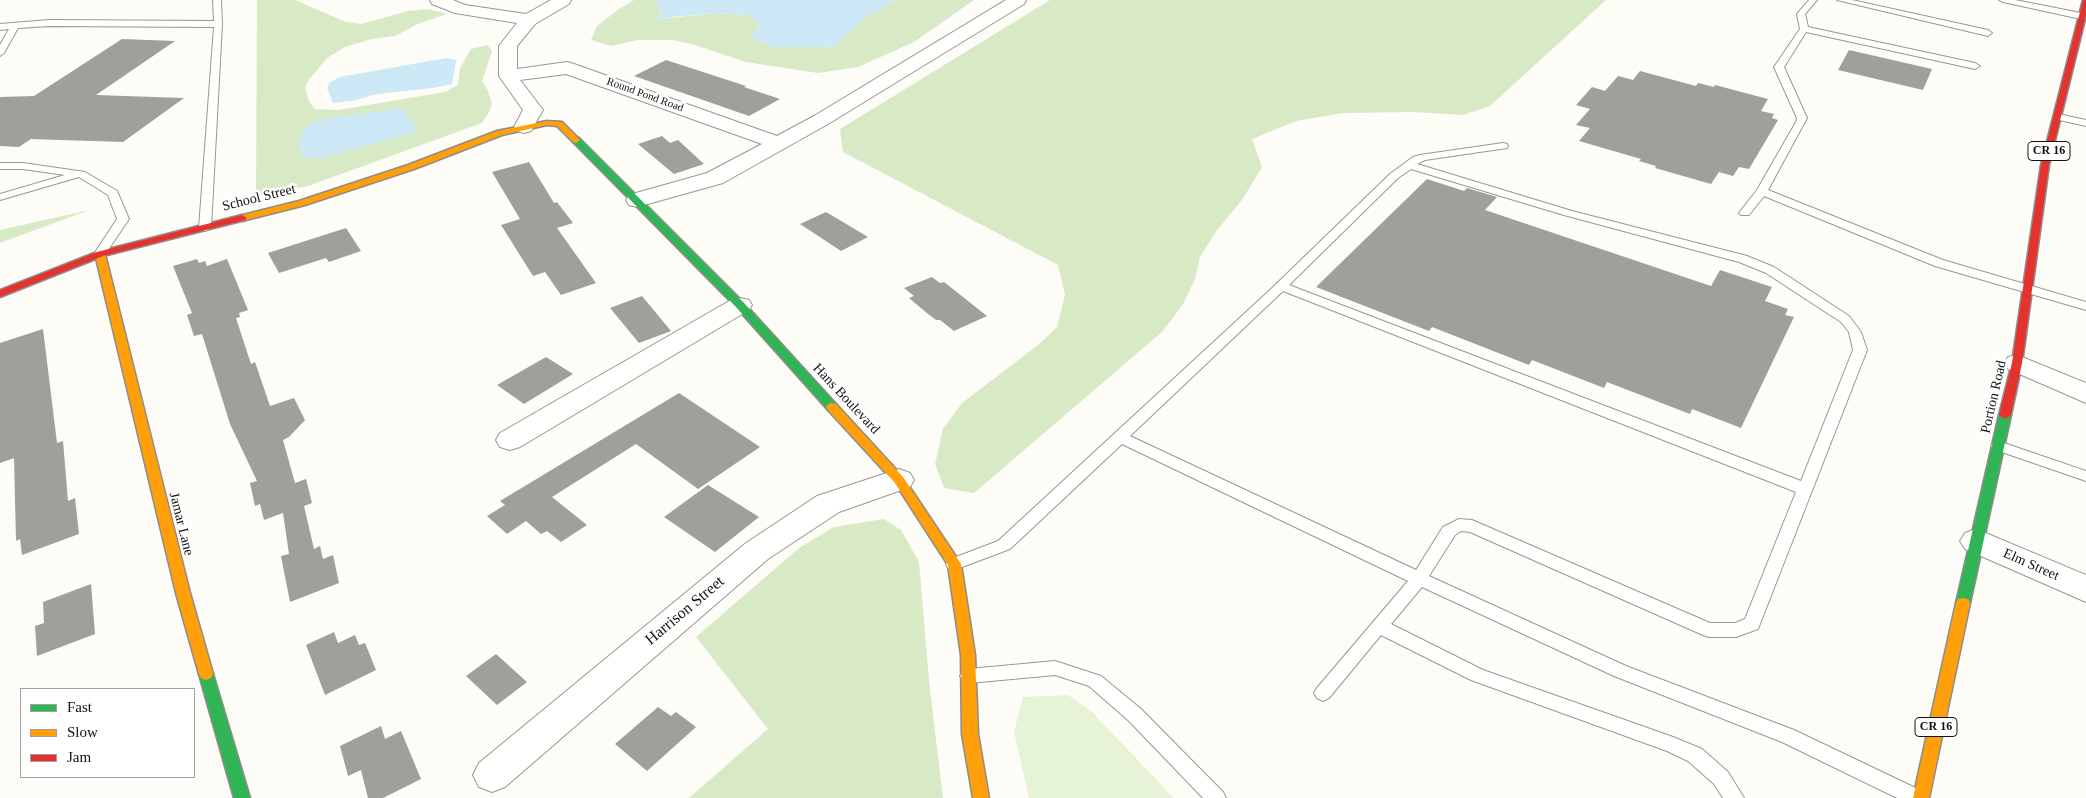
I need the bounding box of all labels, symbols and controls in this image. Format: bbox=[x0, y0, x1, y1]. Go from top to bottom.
street label: Round Pond Road bbox=[605, 75, 685, 115]
road number: CR 16 bbox=[2028, 142, 2070, 160]
street label: School Street bbox=[221, 181, 297, 215]
street label: Portion Road bbox=[1977, 359, 2011, 435]
street label: Hans Boulevard bbox=[809, 360, 883, 438]
street label: Jamar Lane bbox=[165, 490, 197, 558]
street label: Elm Street bbox=[2000, 545, 2062, 585]
street label: Harrison Street bbox=[642, 572, 728, 650]
legend bbox=[20, 688, 195, 778]
text: Fast bbox=[67, 699, 92, 715]
road number: CR 16 bbox=[1915, 718, 1957, 736]
text: Slow bbox=[67, 724, 98, 740]
text: Jam bbox=[67, 749, 91, 765]

